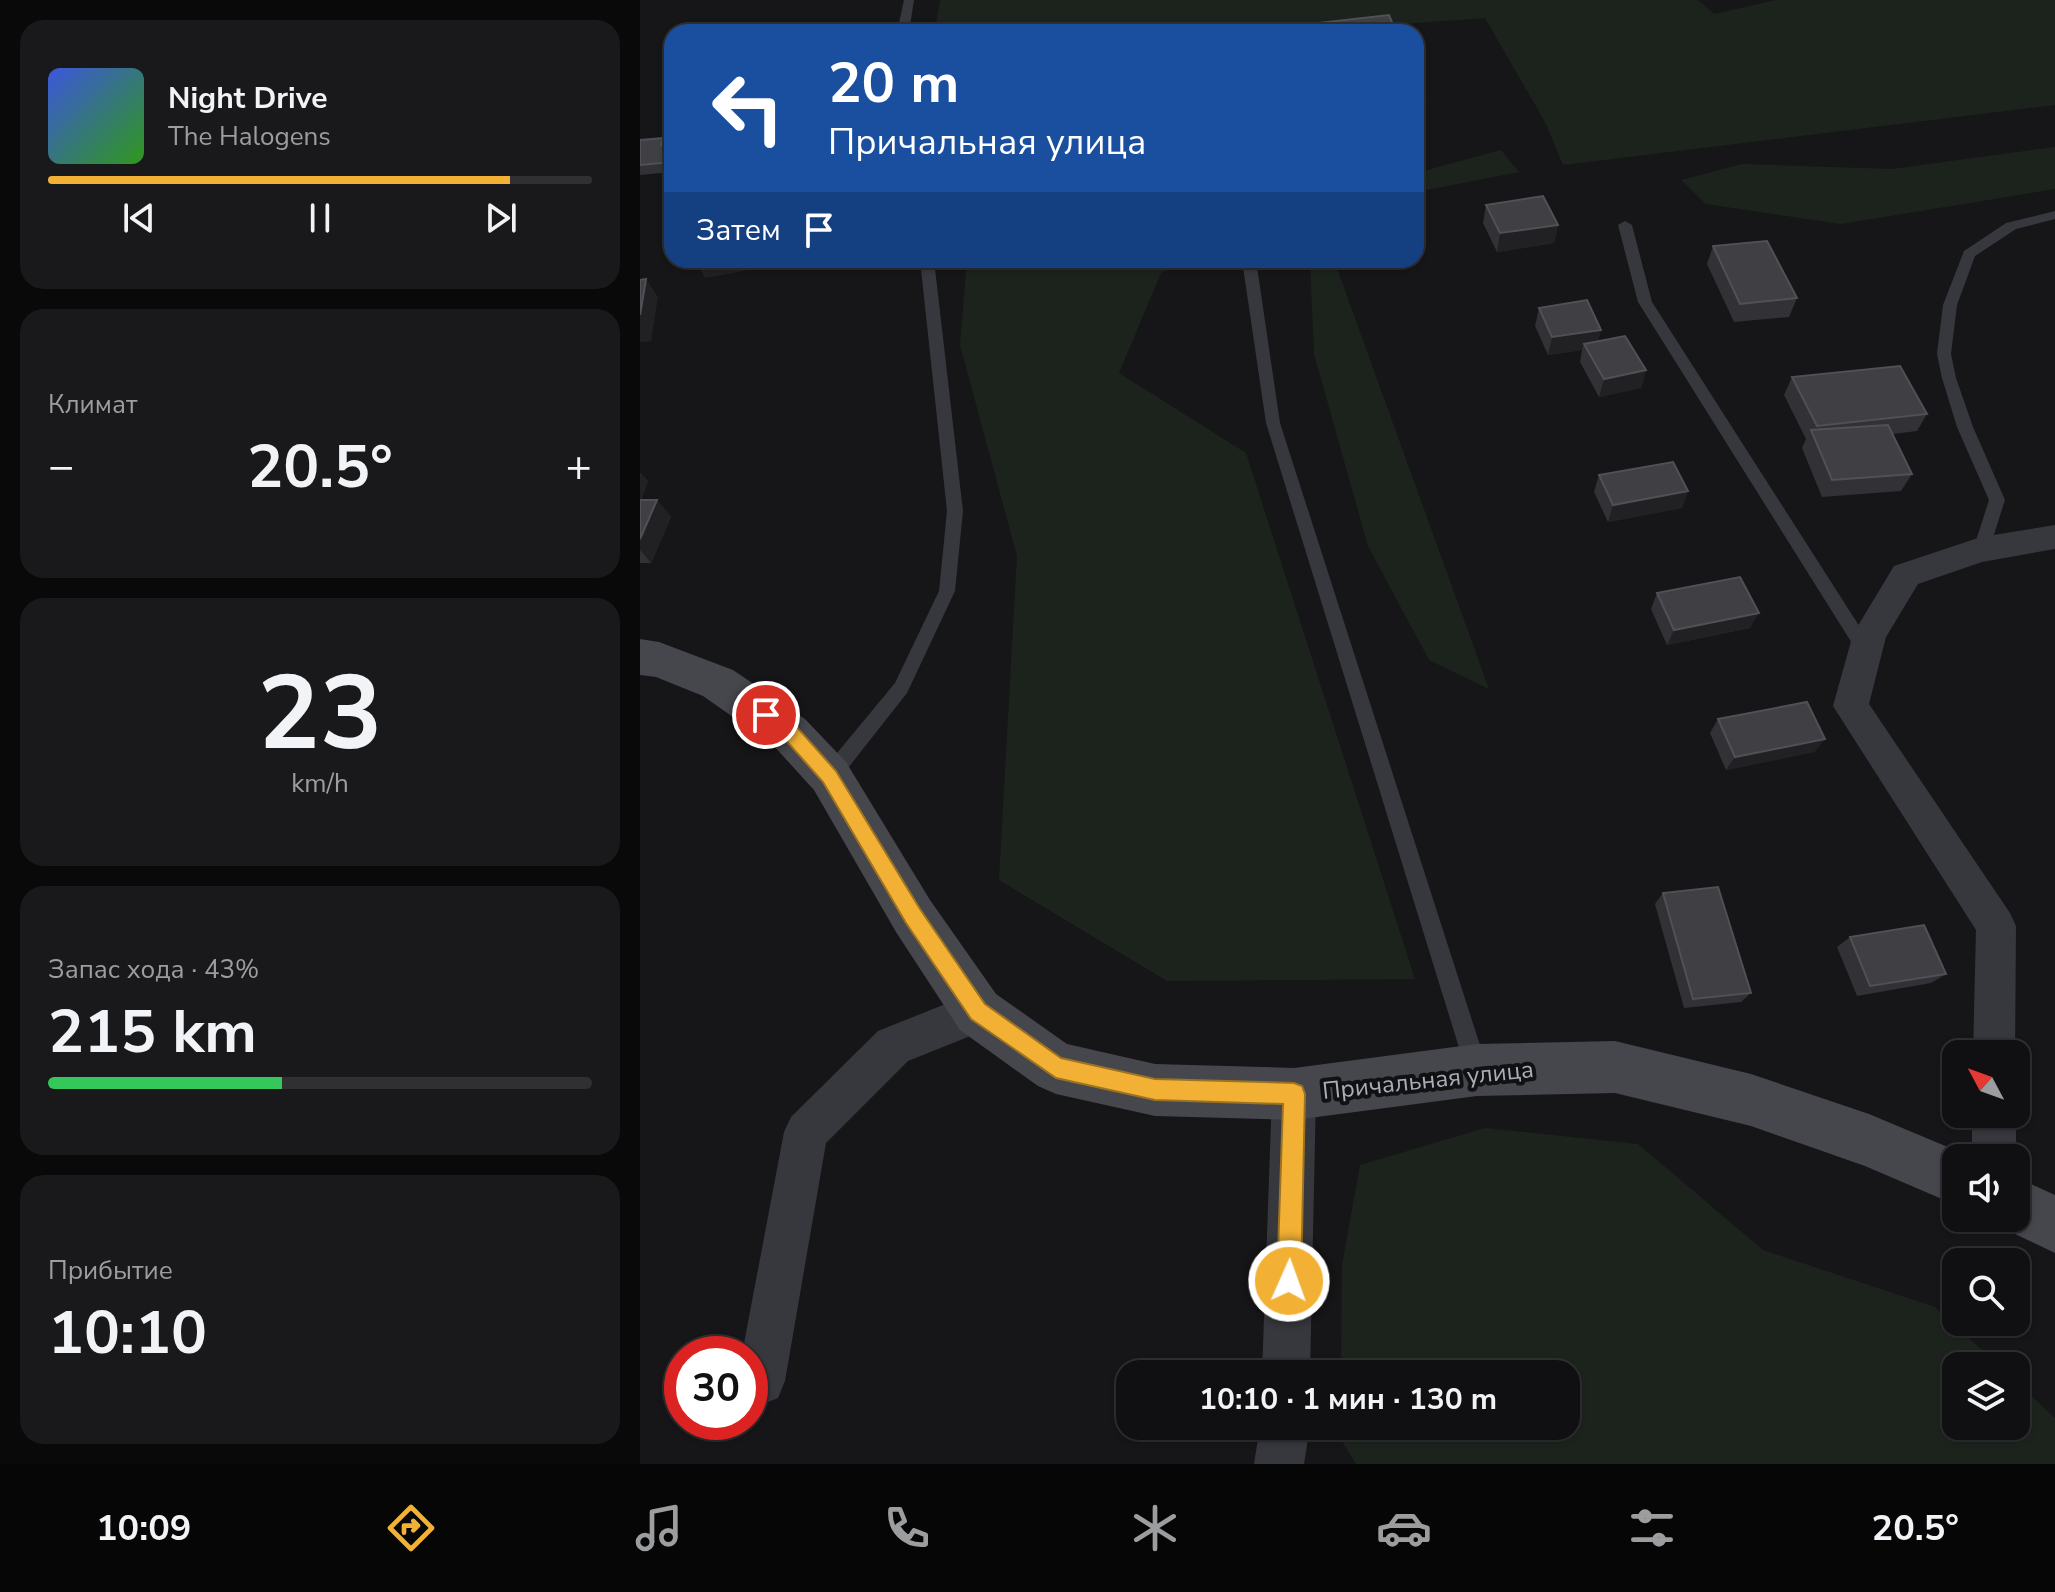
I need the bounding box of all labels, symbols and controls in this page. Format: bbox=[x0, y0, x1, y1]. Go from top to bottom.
text: 20 m bbox=[828, 45, 959, 122]
icon: left bbox=[696, 56, 800, 160]
text: Night Drive bbox=[168, 78, 327, 119]
text: Причальная улица bbox=[828, 118, 1146, 167]
text: The Halogens bbox=[168, 119, 331, 154]
icon: previous bbox=[117, 196, 161, 240]
icon: pause bbox=[298, 196, 342, 240]
icon: next bbox=[479, 196, 523, 240]
icon: arrive bbox=[797, 208, 841, 252]
text: Затем bbox=[696, 210, 781, 251]
text: Климат bbox=[48, 387, 137, 422]
text: 20.5° bbox=[247, 426, 393, 508]
text: − bbox=[48, 437, 74, 497]
text: + bbox=[566, 437, 592, 497]
text: 23 bbox=[258, 643, 382, 785]
pin bbox=[732, 681, 800, 749]
icon: arrive bbox=[744, 693, 788, 737]
text: km/h bbox=[291, 766, 349, 801]
text: Запас хода · 43% bbox=[48, 952, 259, 987]
text: 215 km bbox=[48, 991, 257, 1073]
north arrow bbox=[1942, 1040, 2030, 1128]
map controls bbox=[1942, 1040, 2030, 1440]
street label: Причальная улица bbox=[1321, 1053, 1535, 1107]
button: sound bbox=[1942, 1144, 2030, 1232]
position arrow bbox=[1247, 1239, 1331, 1323]
button: search bbox=[1942, 1248, 2030, 1336]
text: Прибытие bbox=[48, 1253, 173, 1288]
text: 10:10 bbox=[48, 1292, 207, 1374]
speed limit sign: 30 bbox=[664, 1336, 768, 1440]
button: layers bbox=[1942, 1352, 2030, 1440]
text: 10:10 · 1 мин · 130 m bbox=[1199, 1379, 1497, 1420]
icon: directions bbox=[383, 1500, 439, 1556]
icon: music bbox=[631, 1500, 687, 1556]
icon: phone bbox=[879, 1500, 935, 1556]
icon: climate bbox=[1127, 1500, 1183, 1556]
icon: car bbox=[1376, 1500, 1432, 1556]
icon: filters bbox=[1624, 1500, 1680, 1556]
text: 10:09 bbox=[96, 1504, 191, 1553]
text: 20.5° bbox=[1872, 1504, 1959, 1553]

